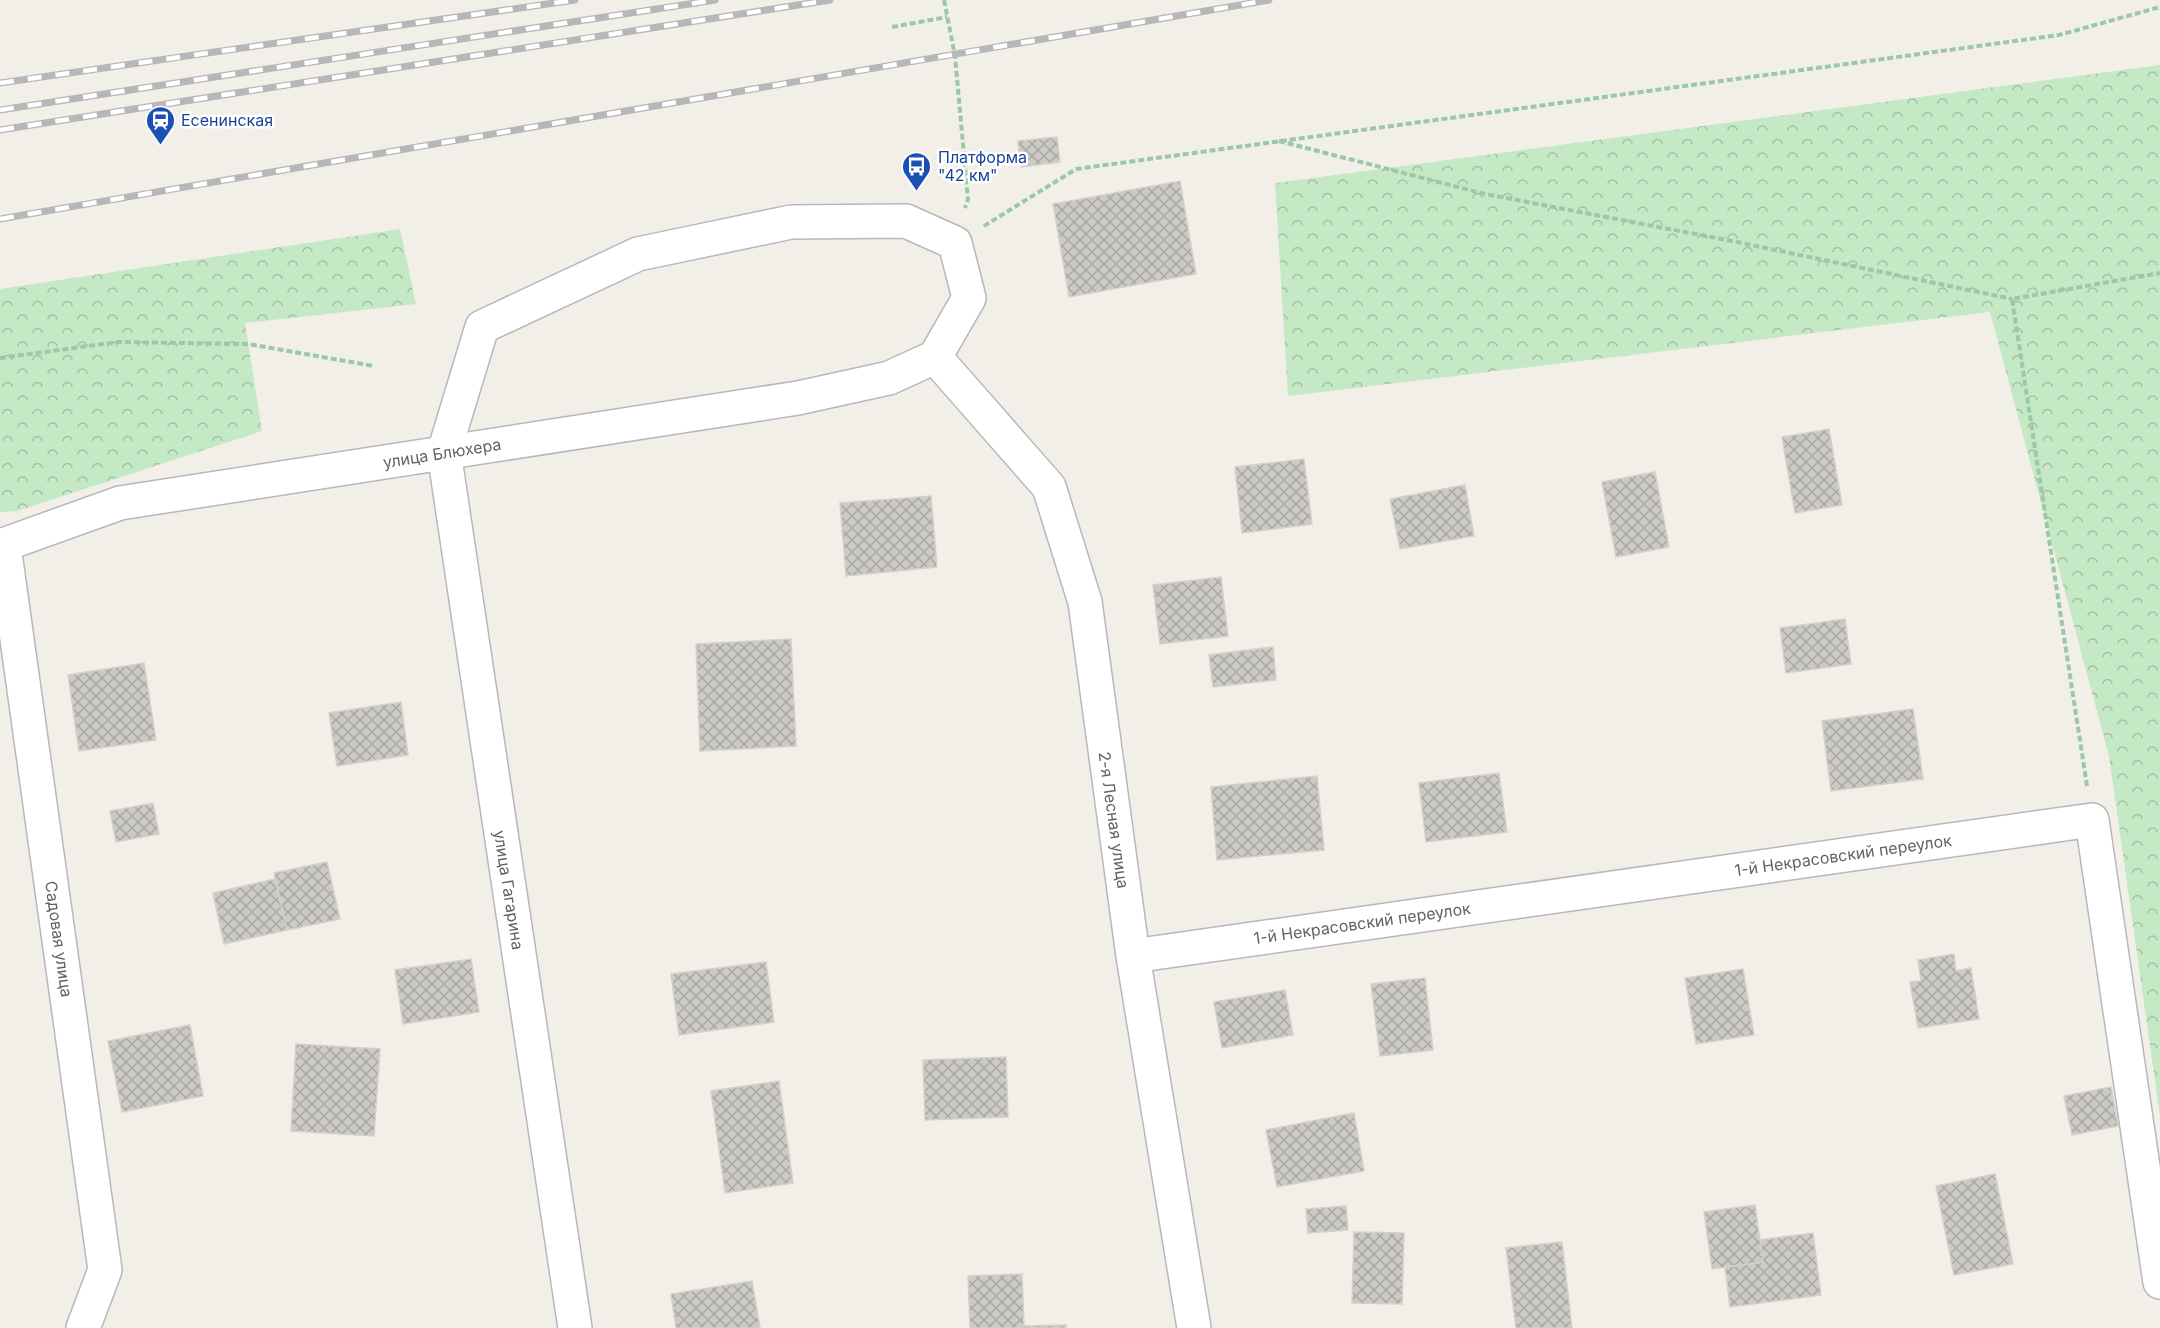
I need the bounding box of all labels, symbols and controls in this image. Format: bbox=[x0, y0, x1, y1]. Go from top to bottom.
station icon: Есенинская bbox=[144, 104, 176, 146]
place label: Есенинская bbox=[181, 110, 273, 130]
place label: Платформа "42 км" bbox=[938, 147, 1027, 185]
bus stop icon: Платформа "42 км" bbox=[901, 150, 933, 192]
street label: улица Блюхера bbox=[382, 434, 502, 472]
street label: 2-я Лесная улица bbox=[1094, 750, 1134, 890]
street label: улица Гагарина bbox=[490, 829, 528, 951]
street label: 1-й Некрасовский переулок bbox=[1733, 830, 1953, 880]
street label: Садовая улица bbox=[41, 880, 77, 998]
street label: 1-й Некрасовский переулок bbox=[1252, 898, 1472, 948]

